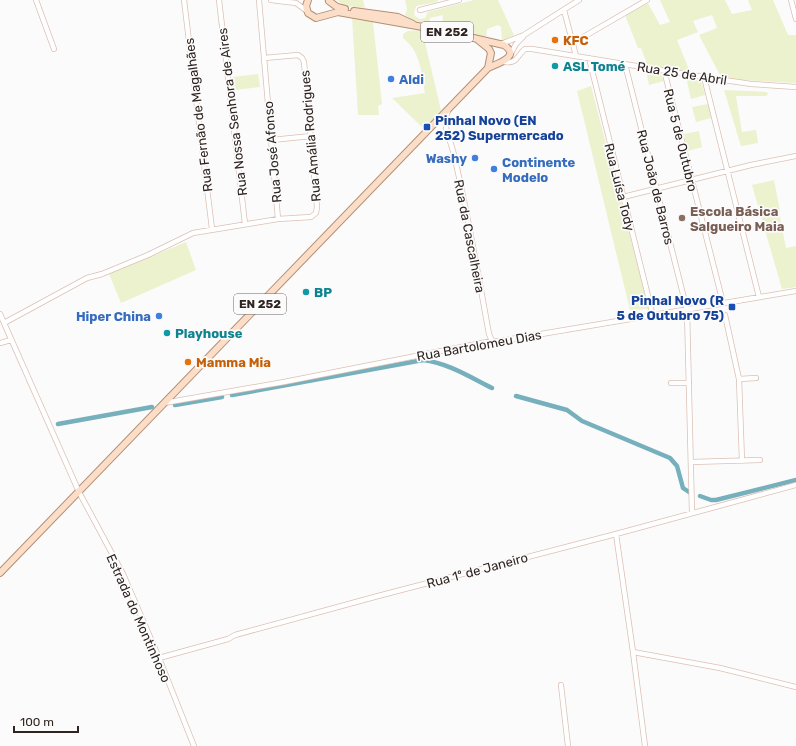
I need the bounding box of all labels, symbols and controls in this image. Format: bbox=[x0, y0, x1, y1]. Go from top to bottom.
road number: EN 252 bbox=[421, 22, 473, 42]
street label: Rua Nossa Senhora de Aires bbox=[215, 27, 250, 197]
place label: KFC bbox=[563, 33, 589, 48]
marker: KFC bbox=[550, 35, 560, 45]
street label: Rua Fernão de Magalhães bbox=[182, 37, 216, 193]
place label: ASL Tomé bbox=[563, 59, 626, 74]
street label: Rua 25 de Abril bbox=[636, 59, 728, 88]
marker: ASL Tomé bbox=[550, 61, 560, 71]
street label: Rua Amália Rodrigues bbox=[297, 69, 325, 202]
place label: Aldi bbox=[399, 72, 424, 87]
marker: Aldi bbox=[386, 74, 396, 84]
street label: Rua 5 de Outubro bbox=[660, 87, 701, 193]
street label: Rua José Afonso bbox=[261, 101, 284, 203]
place label: Pinhal Novo (EN 252) Supermercado bbox=[435, 113, 564, 143]
marker: Pinhal Novo (EN 252) Supermercado bbox=[422, 122, 432, 132]
street label: Rua João de Barros bbox=[634, 128, 677, 247]
street label: Rua Luísa Tody bbox=[601, 142, 638, 233]
place label: Washy bbox=[426, 151, 467, 166]
marker: Washy bbox=[470, 153, 480, 163]
place label: Continente Modelo bbox=[502, 155, 576, 185]
marker: Continente Modelo bbox=[489, 164, 499, 174]
street label: Rua da Cascalheira bbox=[451, 178, 488, 294]
place label: Escola Básica Salgueiro Maia bbox=[690, 204, 784, 234]
marker: Escola Básica Salgueiro Maia bbox=[677, 213, 687, 223]
place label: BP bbox=[314, 285, 332, 300]
marker: BP bbox=[301, 287, 311, 297]
place label: Pinhal Novo (R 5 de Outubro 75) bbox=[617, 293, 724, 323]
road number: EN 252 bbox=[234, 294, 286, 314]
marker: Pinhal Novo (R 5 de Outubro 75) bbox=[727, 302, 737, 312]
place label: Hiper China bbox=[76, 309, 151, 324]
marker: Hiper China bbox=[154, 311, 164, 321]
place label: Playhouse bbox=[175, 326, 243, 341]
street label: Rua Bartolomeu Dias bbox=[416, 327, 543, 364]
marker: Playhouse bbox=[162, 328, 172, 338]
place label: Mamma Mia bbox=[196, 355, 271, 370]
marker: Mamma Mia bbox=[183, 357, 193, 367]
street label: Rua 1º de Janeiro bbox=[425, 550, 529, 591]
street label: Estrada do Montinhoso bbox=[103, 552, 174, 685]
scale bar bbox=[14, 708, 78, 734]
text: 100 m bbox=[20, 715, 54, 729]

